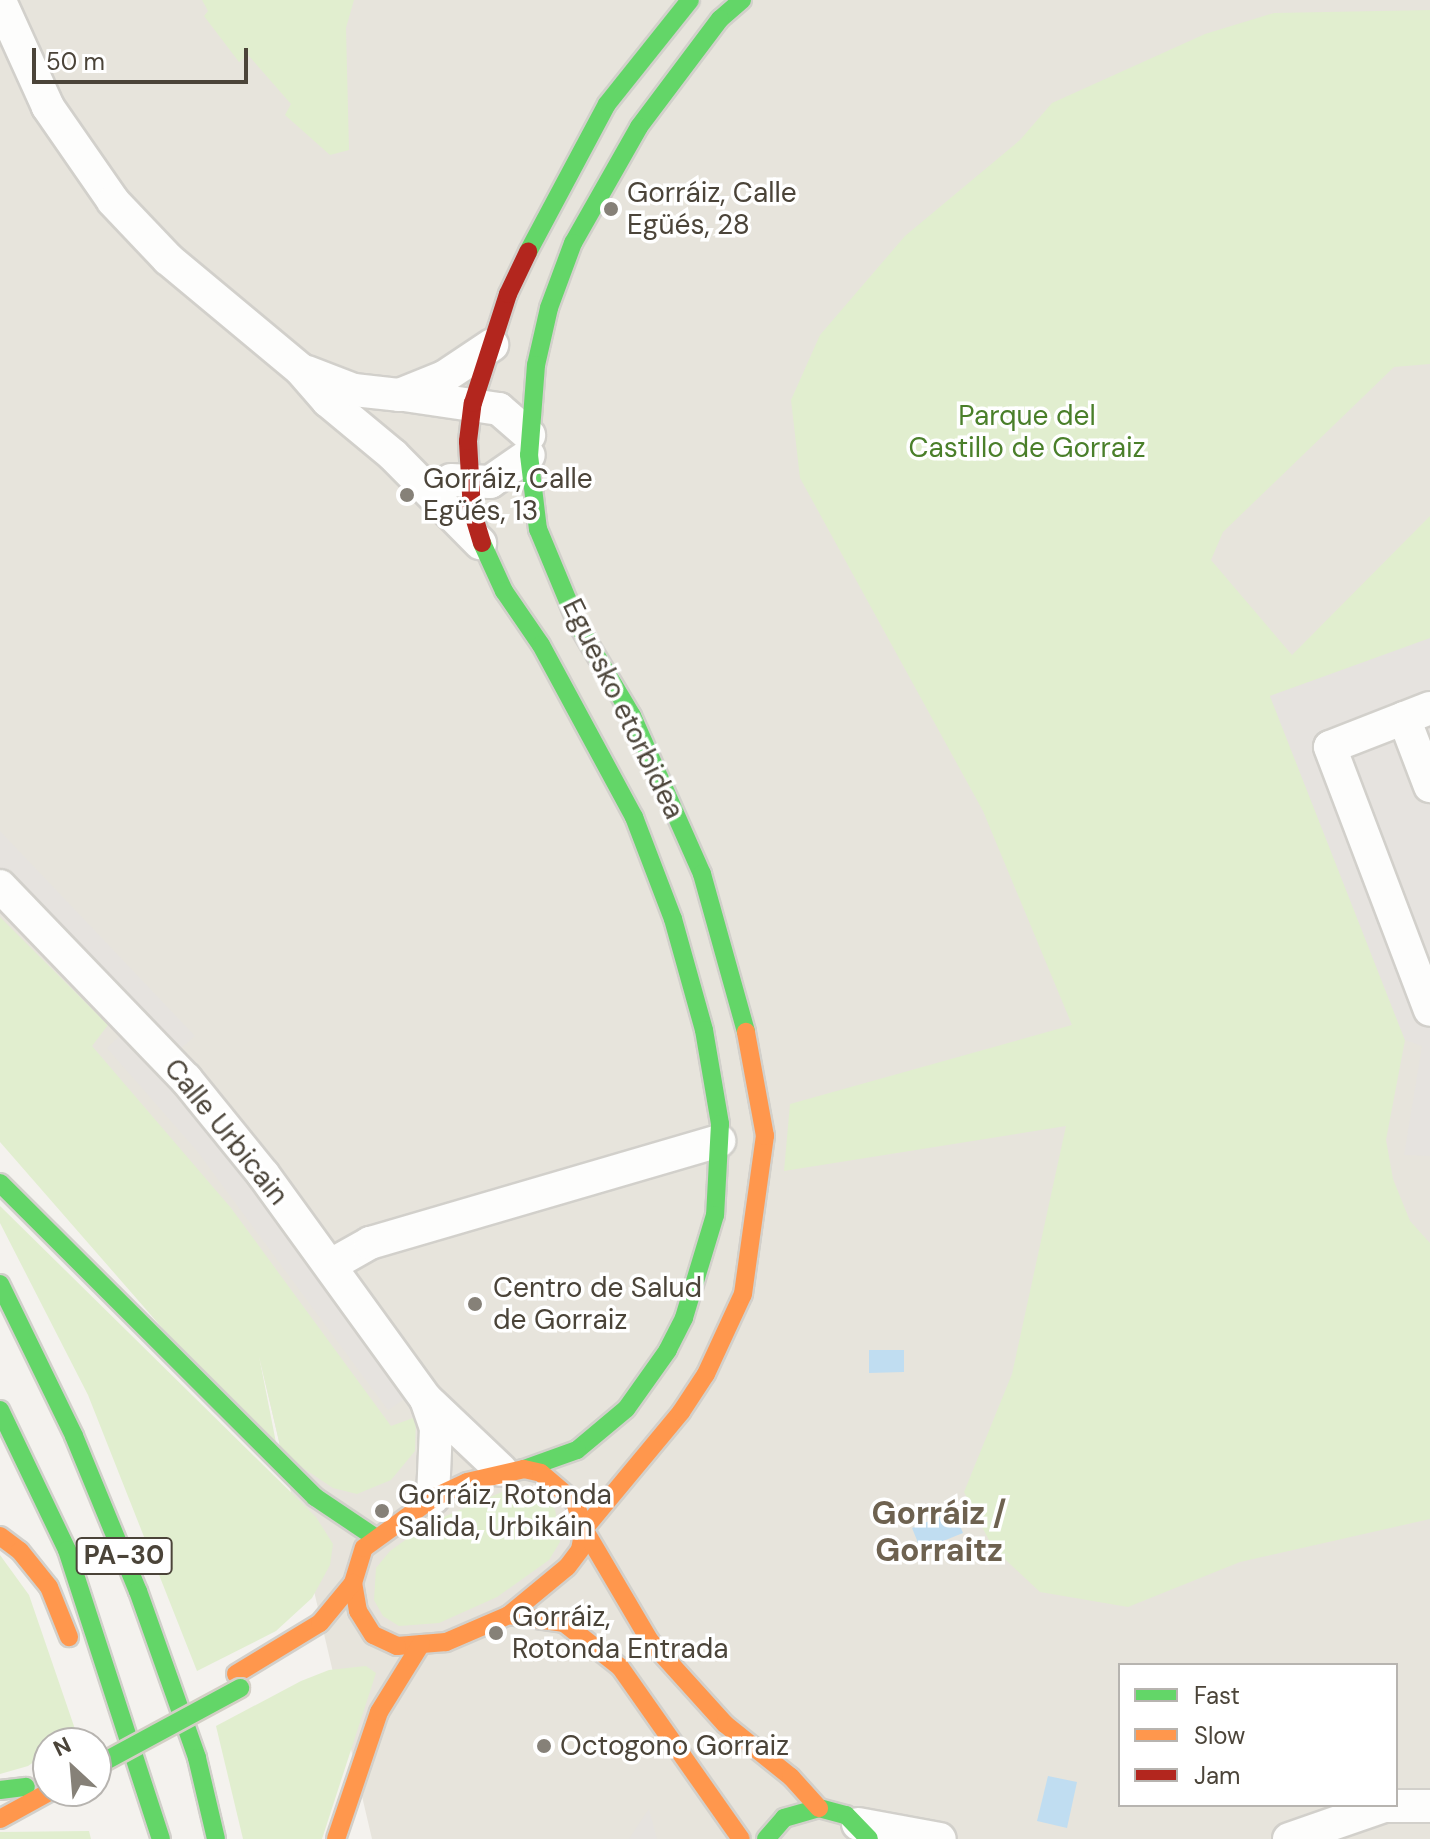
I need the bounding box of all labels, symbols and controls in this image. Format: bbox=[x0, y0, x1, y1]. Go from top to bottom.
scale bar bbox=[36, 32, 252, 82]
text: 50 m bbox=[46, 46, 105, 77]
place label: Gorráiz, Calle Egüés, 28 bbox=[627, 176, 797, 242]
marker: Gorráiz, Calle Egüés, 28 bbox=[602, 200, 620, 218]
park label: Parque del Castillo de Gorraiz bbox=[908, 399, 1146, 465]
place label: Gorráiz, Calle Egüés, 13 bbox=[423, 462, 593, 528]
marker: Gorráiz, Calle Egüés, 13 bbox=[398, 486, 416, 504]
street label: Eguesko etorbidea bbox=[555, 594, 691, 824]
street label: Calle Urbicain bbox=[157, 1052, 295, 1212]
place label: Centro de Salud de Gorraiz bbox=[493, 1271, 702, 1337]
marker: Centro de Salud de Gorraiz bbox=[464, 1293, 486, 1315]
place label: Gorráiz, Rotonda Salida, Urbikáin bbox=[398, 1478, 612, 1544]
district label: Gorráiz / Gorraitz bbox=[872, 1495, 1006, 1570]
marker: Gorráiz, Rotonda Salida, Urbikáin bbox=[373, 1502, 391, 1520]
road number: PA-30 bbox=[74, 1534, 174, 1578]
place label: Gorráiz, Rotonda Entrada bbox=[512, 1600, 729, 1666]
marker: Gorráiz, Rotonda Entrada bbox=[487, 1624, 505, 1642]
legend bbox=[1118, 1663, 1398, 1807]
text: Fast bbox=[1194, 1680, 1240, 1711]
text: Slow bbox=[1194, 1720, 1245, 1751]
north arrow bbox=[32, 1727, 112, 1807]
place label: Octogono Gorraiz bbox=[560, 1729, 789, 1763]
text: N bbox=[49, 1730, 76, 1763]
marker: Octogono Gorraiz bbox=[535, 1737, 553, 1755]
text: Jam bbox=[1194, 1760, 1240, 1791]

